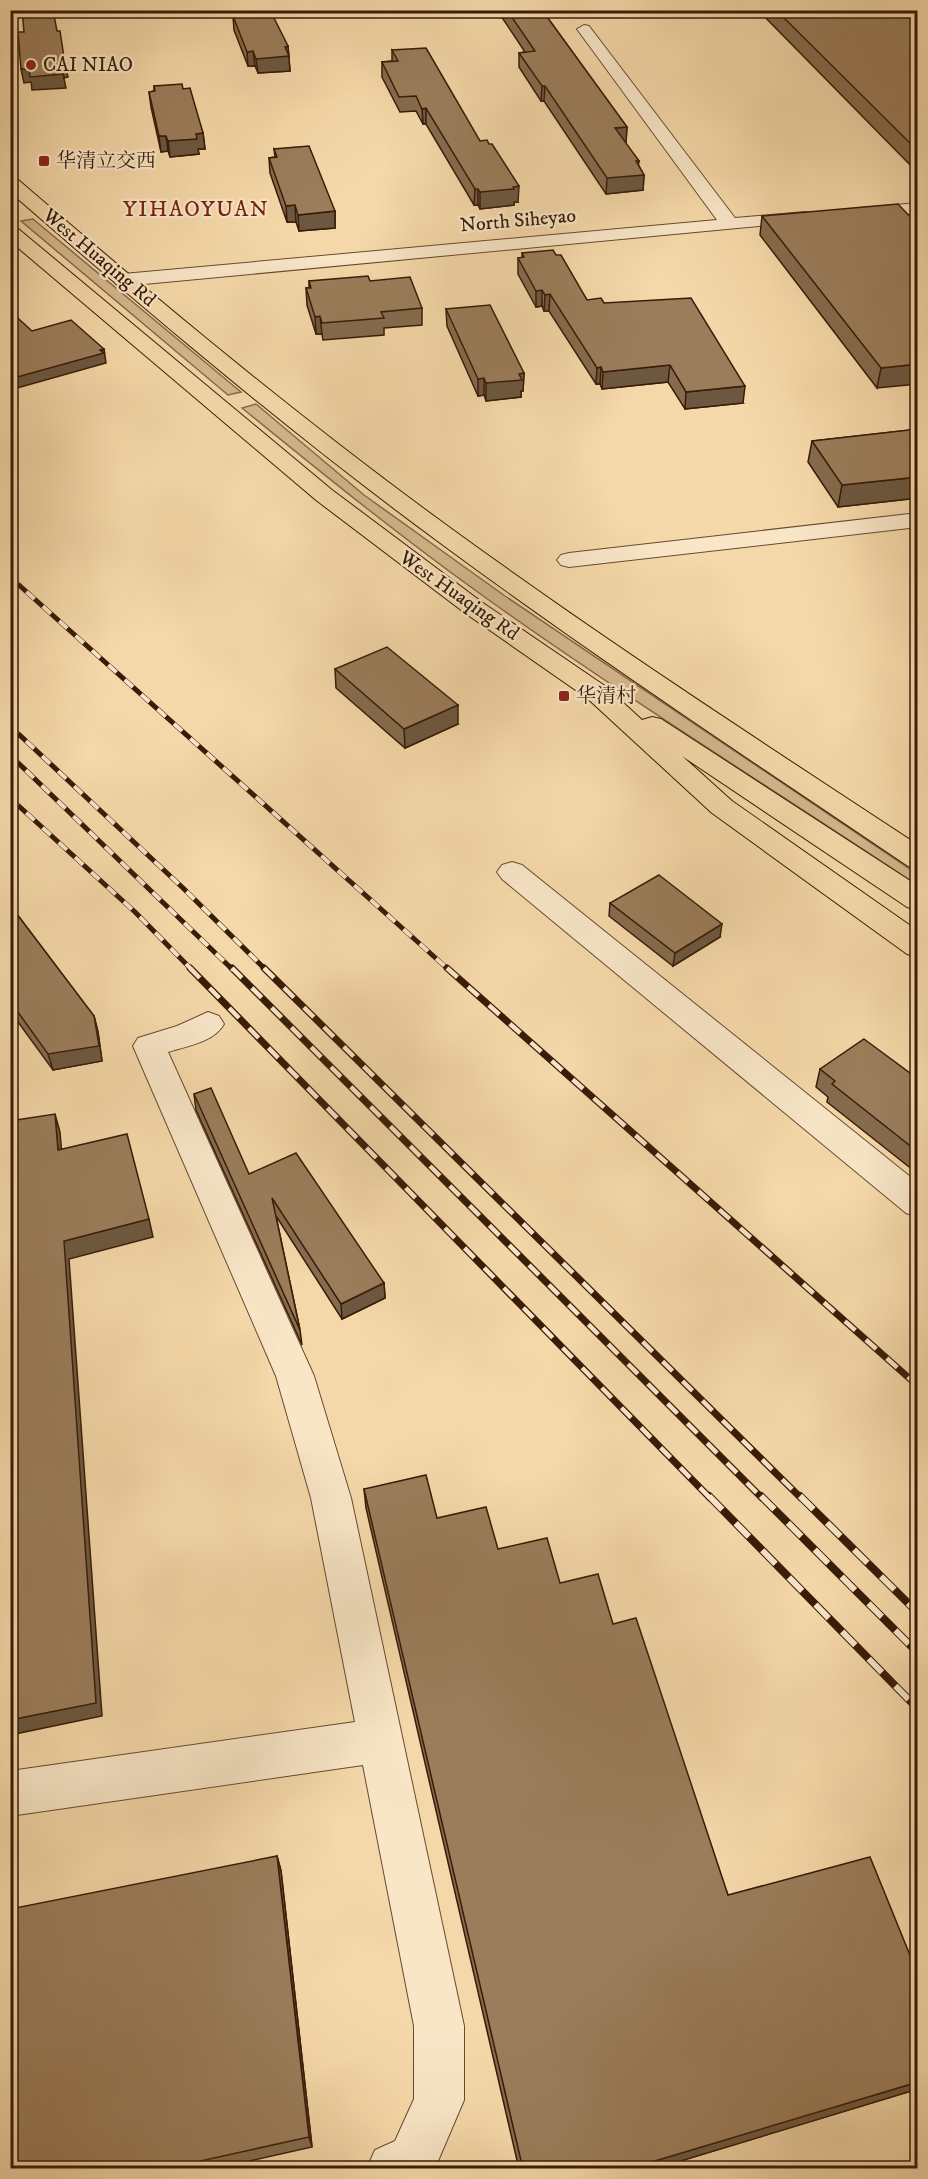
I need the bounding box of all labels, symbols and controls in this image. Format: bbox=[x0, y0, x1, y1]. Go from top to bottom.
place label: CAI NIAO bbox=[43, 53, 133, 78]
marker: CAI NIAO bbox=[24, 58, 38, 72]
place label: 华清立交西 bbox=[56, 149, 156, 174]
marker: 华清立交西 bbox=[37, 154, 51, 168]
district label: YIHAOYUAN bbox=[123, 196, 269, 223]
street label: West Huaqing Rd bbox=[36, 203, 161, 313]
street label: North Siheyao bbox=[459, 203, 577, 239]
street label: West Huaqing Rd bbox=[394, 545, 524, 647]
place label: 华清村 bbox=[576, 684, 636, 709]
marker: 华清村 bbox=[557, 689, 571, 703]

